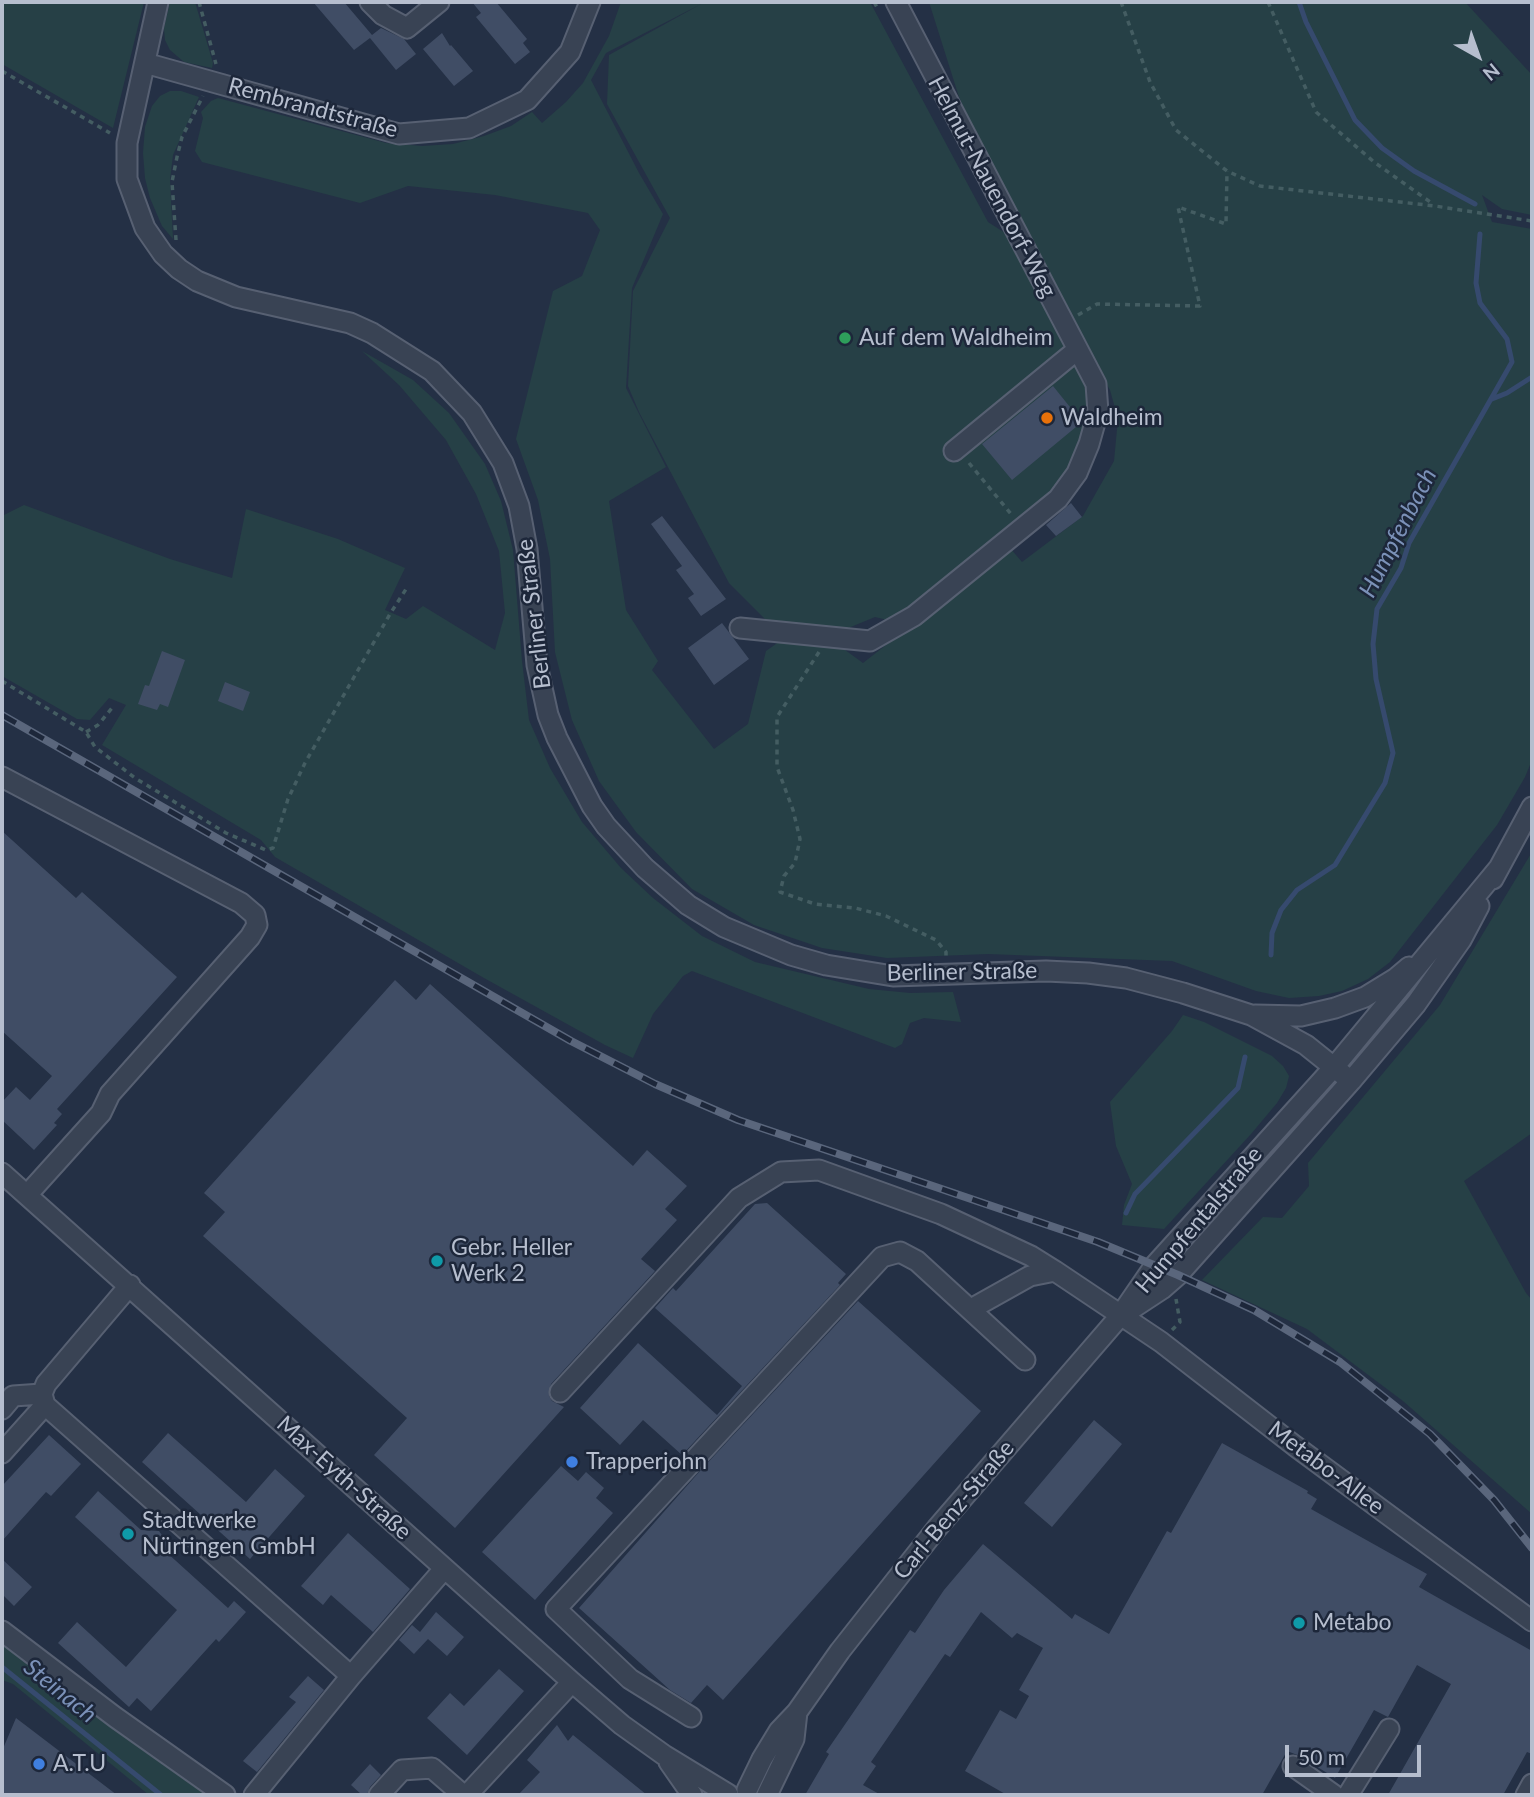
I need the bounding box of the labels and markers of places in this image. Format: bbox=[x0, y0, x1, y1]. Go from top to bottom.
place label: Auf dem Waldheim bbox=[859, 324, 1053, 352]
marker: Auf dem Waldheim bbox=[837, 330, 853, 346]
place label: Waldheim bbox=[1061, 404, 1163, 432]
marker: Waldheim bbox=[1039, 410, 1055, 426]
place label: Gebr. Heller Werk 2 bbox=[451, 1234, 572, 1288]
marker: Gebr. Heller Werk 2 bbox=[429, 1253, 445, 1269]
place label: Trapperjohn bbox=[586, 1448, 707, 1476]
marker: Trapperjohn bbox=[564, 1454, 580, 1470]
place label: Stadtwerke Nürtingen GmbH bbox=[142, 1507, 316, 1561]
marker: Stadtwerke Nürtingen GmbH bbox=[120, 1526, 136, 1542]
place label: Metabo bbox=[1313, 1609, 1392, 1637]
marker: Metabo bbox=[1291, 1615, 1307, 1631]
place label: A.T.U bbox=[53, 1750, 106, 1778]
marker: A.T.U bbox=[31, 1756, 47, 1772]

